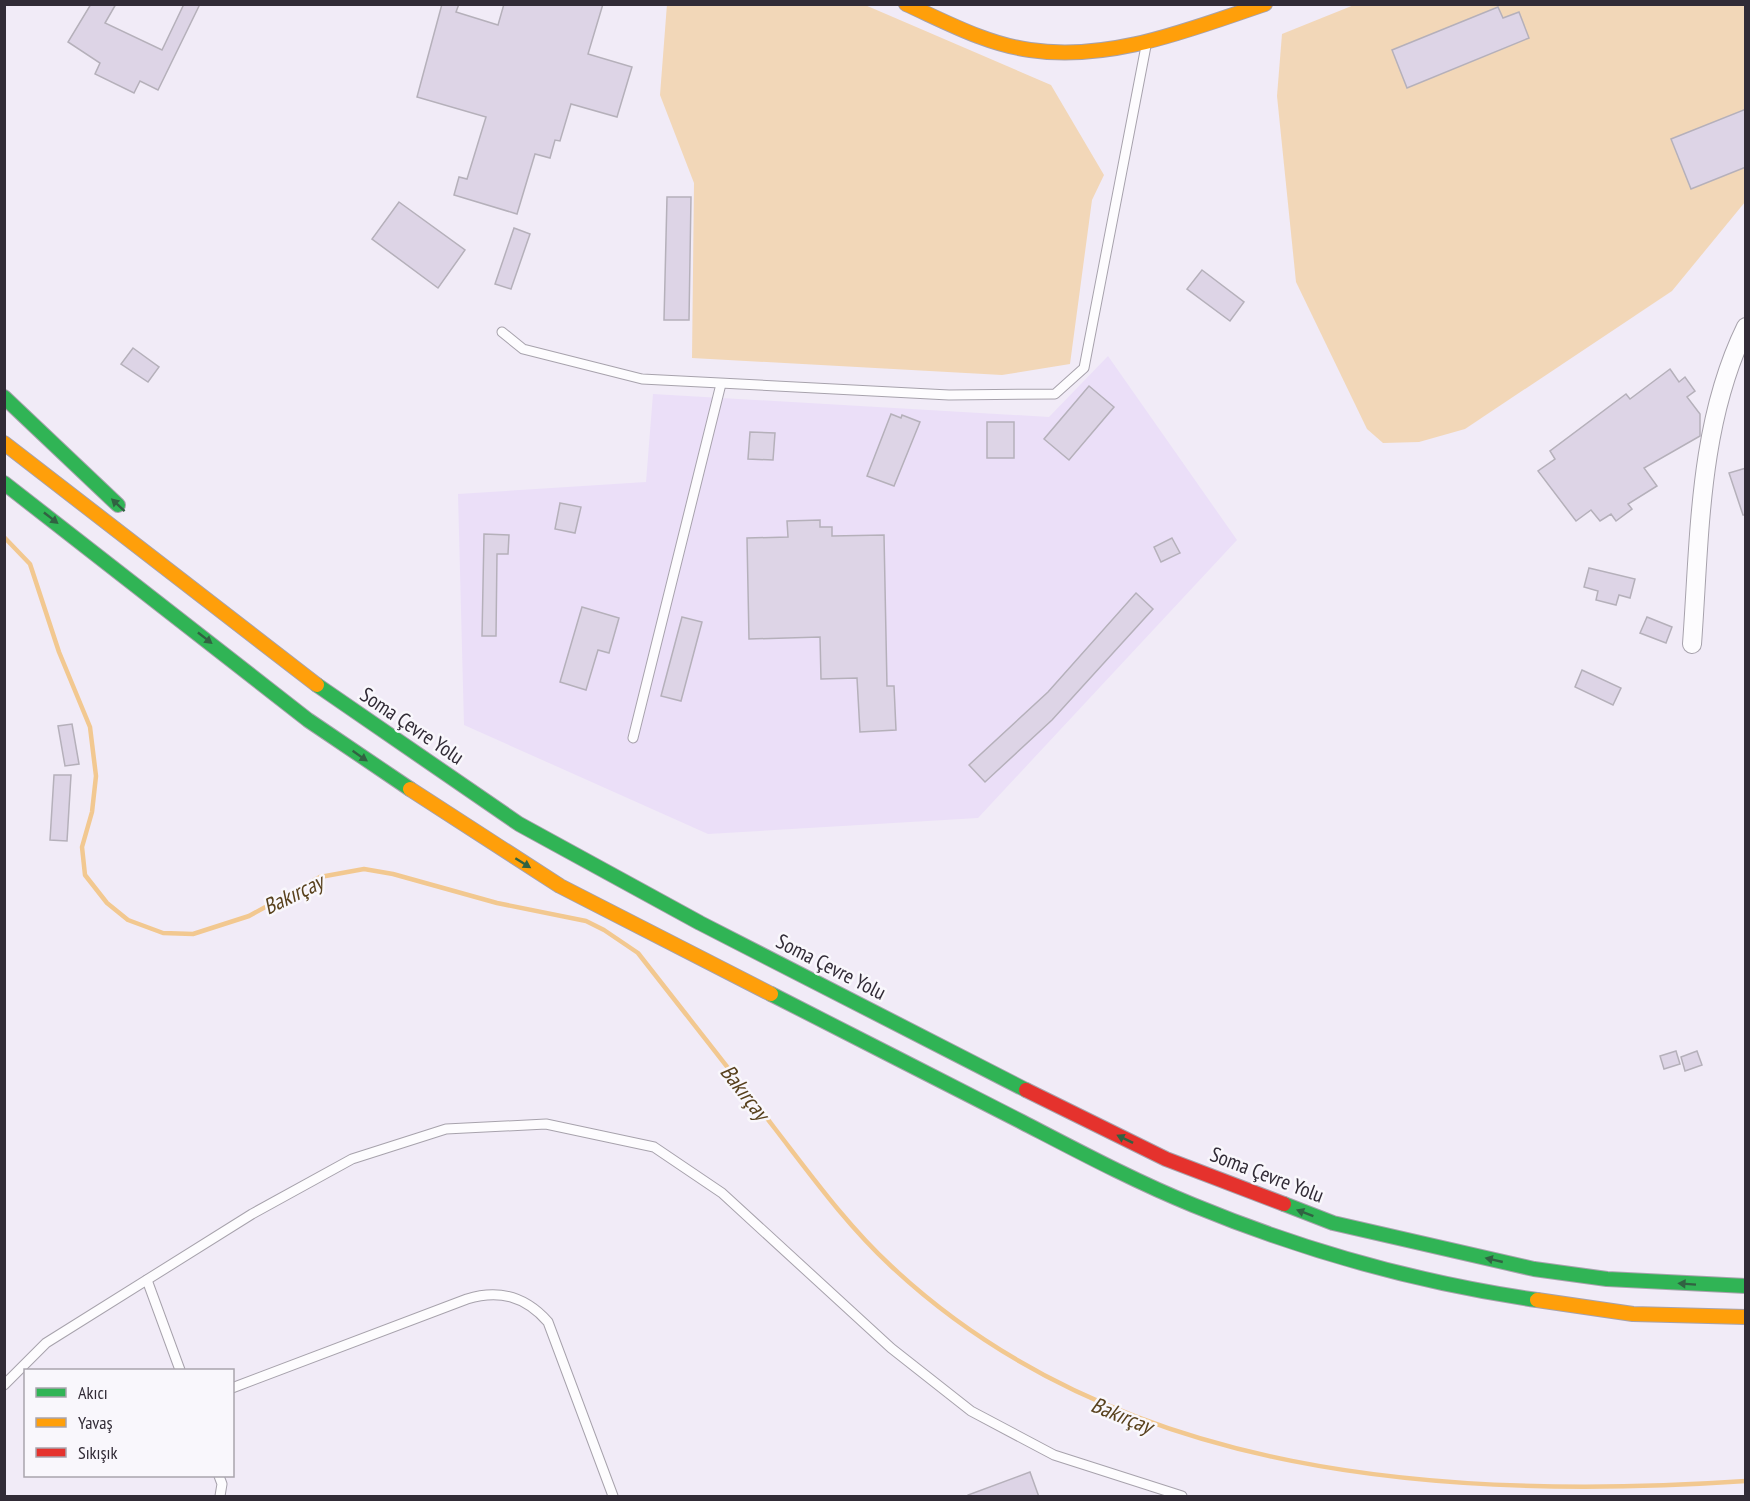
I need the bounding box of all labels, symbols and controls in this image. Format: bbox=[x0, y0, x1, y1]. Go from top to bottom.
one-way arrow bbox=[111, 498, 126, 512]
one-way arrow bbox=[43, 512, 59, 524]
one-way arrow bbox=[197, 631, 213, 644]
street label: Soma Çevre Yolu bbox=[355, 681, 469, 770]
one-way arrow bbox=[352, 750, 368, 762]
one-way arrow bbox=[515, 858, 531, 869]
water label: Bakırçay bbox=[258, 866, 330, 920]
street label: Soma Çevre Yolu bbox=[772, 927, 891, 1006]
water label: Bakırçay bbox=[714, 1058, 777, 1128]
one-way arrow bbox=[1116, 1134, 1133, 1143]
street label: Soma Çevre Yolu bbox=[1207, 1141, 1328, 1209]
one-way arrow bbox=[1296, 1207, 1314, 1217]
one-way arrow bbox=[1484, 1255, 1503, 1264]
one-way arrow bbox=[1678, 1280, 1697, 1289]
legend bbox=[24, 1369, 234, 1477]
text: Akıcı bbox=[78, 1381, 108, 1404]
water label: Bakırçay bbox=[1087, 1390, 1159, 1441]
text: Yavaş bbox=[78, 1411, 113, 1434]
text: Sıkışık bbox=[78, 1441, 117, 1464]

